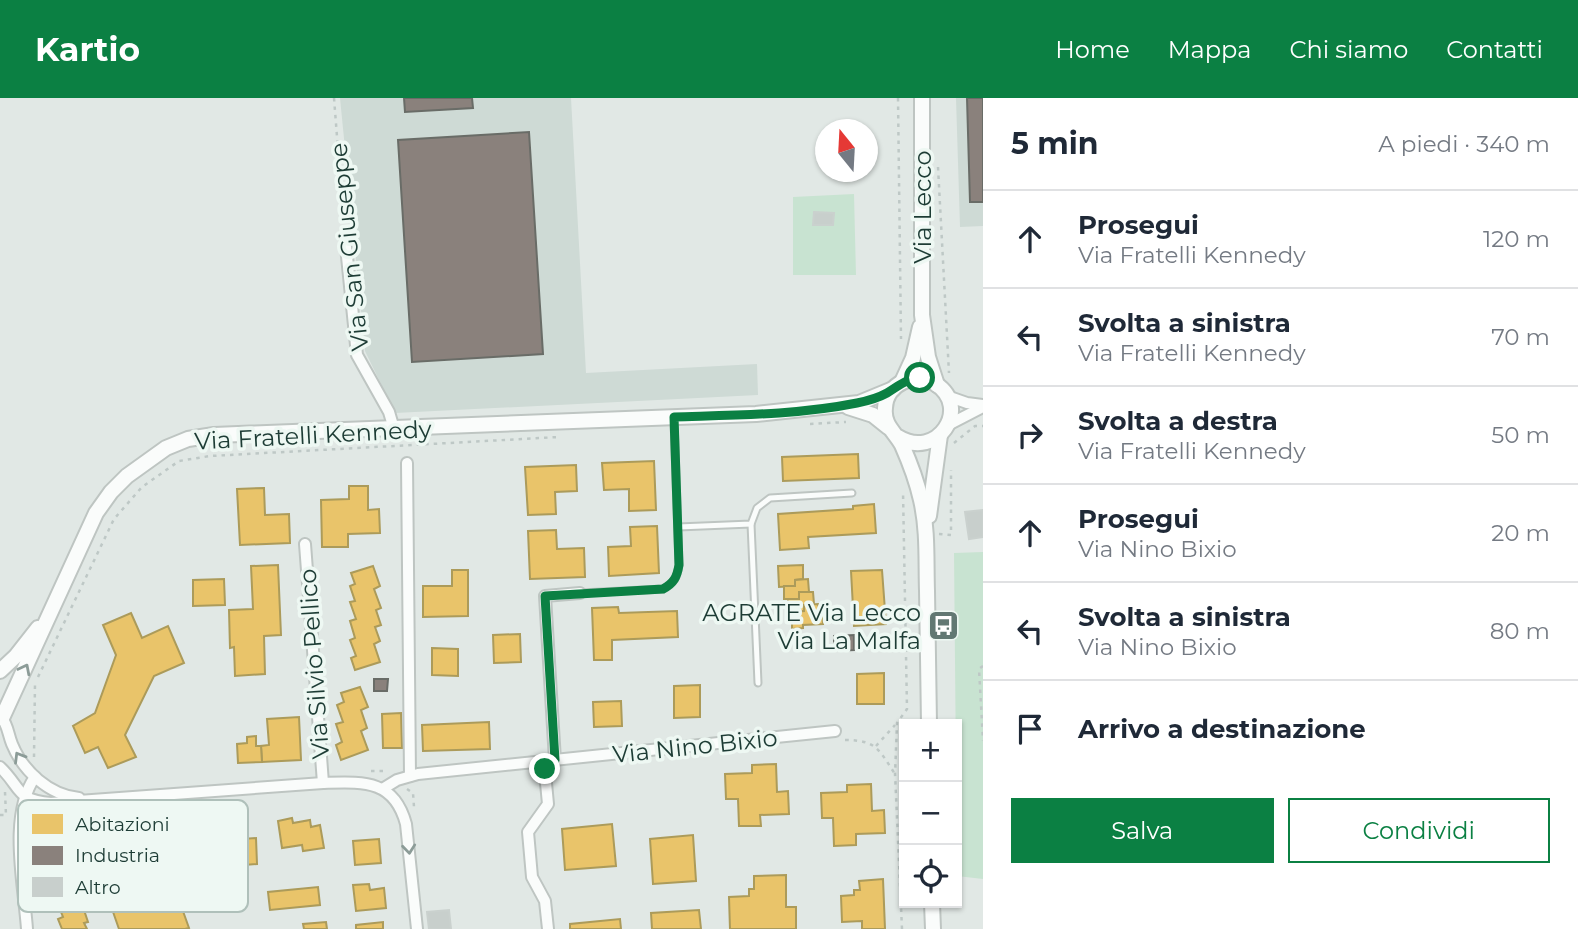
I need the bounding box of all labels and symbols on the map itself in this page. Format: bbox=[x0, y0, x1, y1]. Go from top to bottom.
north arrow bbox=[815, 119, 878, 182]
street label: Via San Giuseppe bbox=[324, 142, 374, 352]
street label: Via Lecco bbox=[908, 150, 937, 264]
route start bbox=[904, 362, 935, 393]
street label: Via Fratelli Kennedy bbox=[194, 414, 432, 456]
street label: Via Silvio Pellico bbox=[293, 568, 335, 760]
place label: AGRATE Via Lecco Via La Malfa bbox=[702, 598, 921, 655]
bus stop icon: AGRATE Via Lecco Via La Malfa bbox=[927, 609, 961, 643]
one-way arrow bbox=[16, 664, 30, 676]
street label: Via Nino Bixio bbox=[611, 723, 779, 769]
one-way arrow bbox=[15, 751, 28, 764]
route end bbox=[529, 753, 560, 784]
legend bbox=[18, 800, 248, 912]
text: Abitazioni bbox=[75, 813, 170, 836]
one-way arrow bbox=[401, 843, 416, 854]
text: Industria bbox=[75, 844, 160, 867]
text: Altro bbox=[75, 876, 121, 899]

